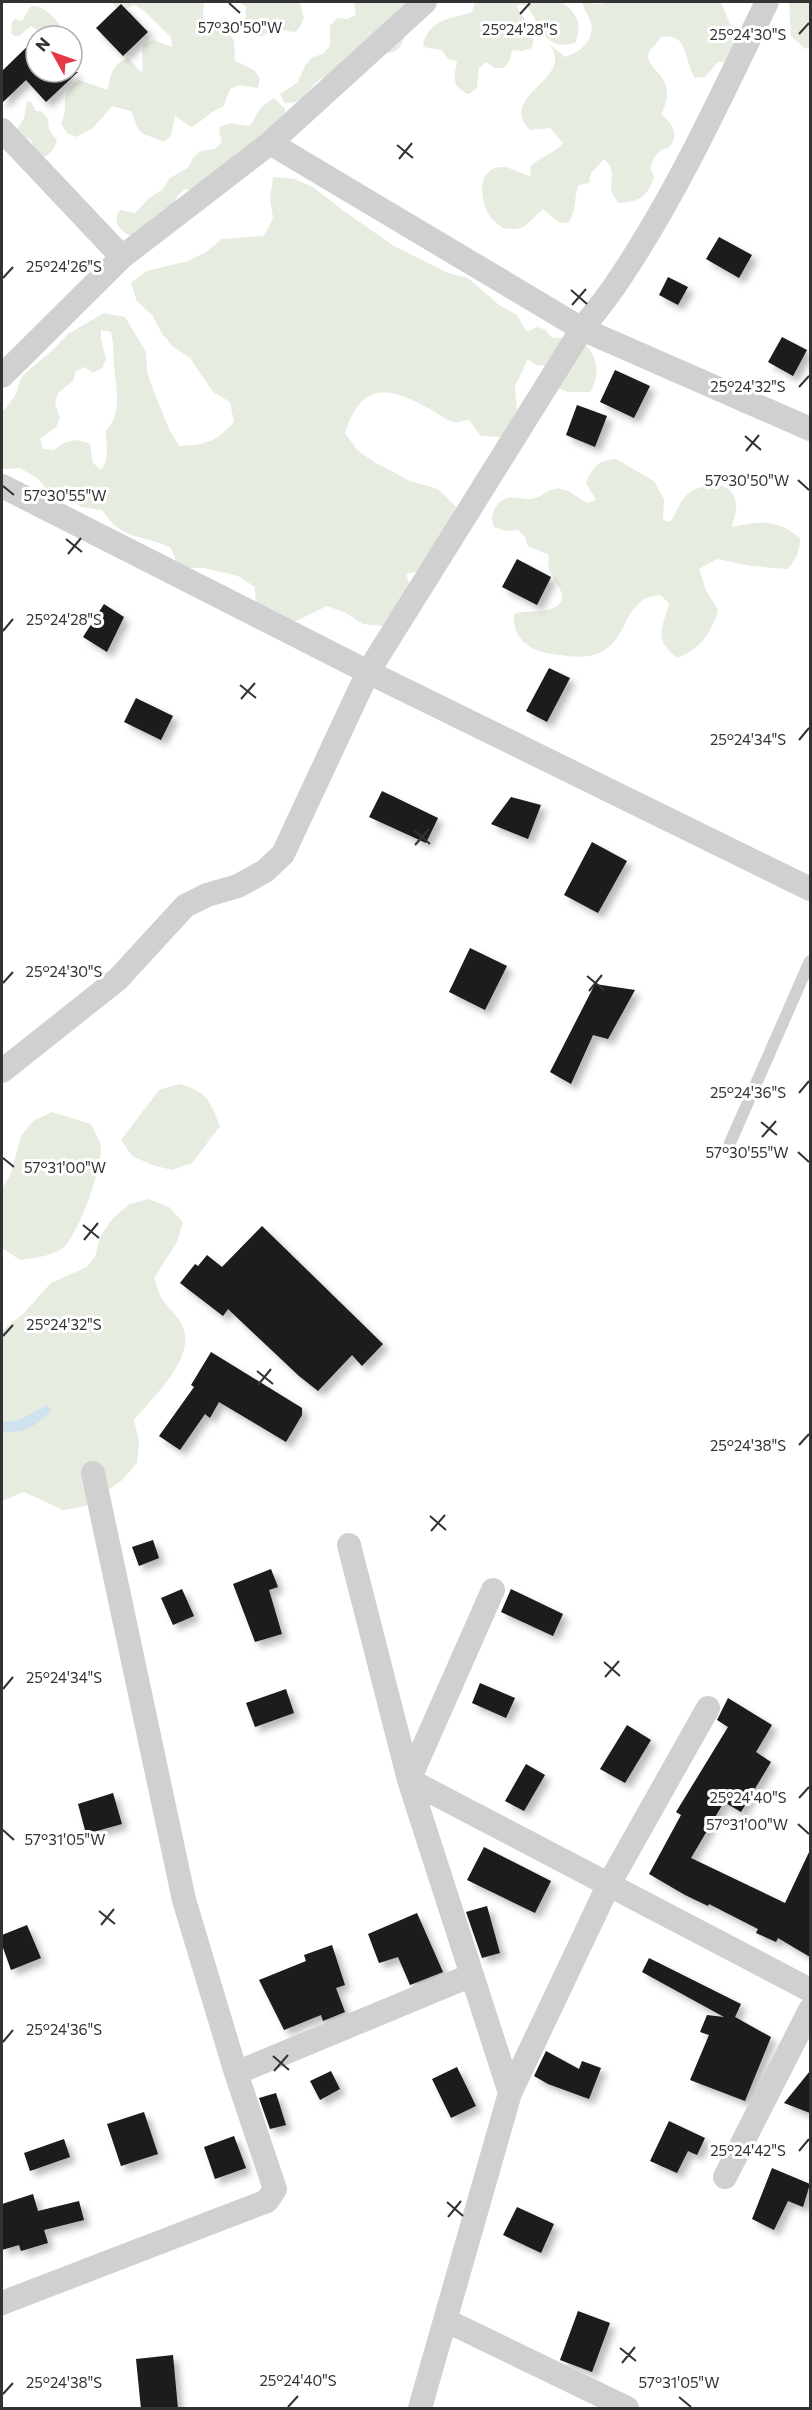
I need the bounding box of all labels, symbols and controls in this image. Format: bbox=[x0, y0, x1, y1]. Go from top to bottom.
text: 57°30'50"W bbox=[198, 18, 282, 36]
text: 25°24'28"S bbox=[482, 20, 558, 38]
north arrow bbox=[24, 24, 84, 84]
text: 25°24'30"S bbox=[710, 25, 787, 43]
text: N bbox=[31, 33, 53, 55]
text: 25°24'26"S bbox=[26, 257, 102, 275]
text: 25°24'32"S bbox=[710, 377, 786, 395]
text: 57°30'50"W bbox=[705, 471, 789, 489]
text: 57°30'55"W bbox=[23, 486, 107, 504]
text: 25°24'28"S bbox=[26, 610, 102, 628]
text: 25°24'34"S bbox=[710, 730, 786, 748]
text: 25°24'30"S bbox=[26, 962, 103, 980]
text: 25°24'36"S bbox=[710, 1083, 786, 1101]
text: 57°30'55"W bbox=[705, 1143, 789, 1161]
text: 57°31'00"W bbox=[24, 1158, 106, 1176]
text: 25°24'32"S bbox=[26, 1315, 102, 1333]
text: 25°24'38"S bbox=[710, 1436, 786, 1454]
text: 25°24'34"S bbox=[26, 1668, 102, 1686]
text: 25°24'40"S bbox=[709, 1788, 787, 1806]
text: 57°31'00"W bbox=[706, 1815, 788, 1833]
text: 57°31'05"W bbox=[25, 1830, 106, 1848]
text: 25°24'36"S bbox=[26, 2020, 102, 2038]
text: 25°24'42"S bbox=[710, 2141, 786, 2159]
text: 25°24'40"S bbox=[259, 2371, 337, 2389]
text: 25°24'38"S bbox=[26, 2373, 102, 2391]
text: 57°31'05"W bbox=[639, 2373, 720, 2391]

